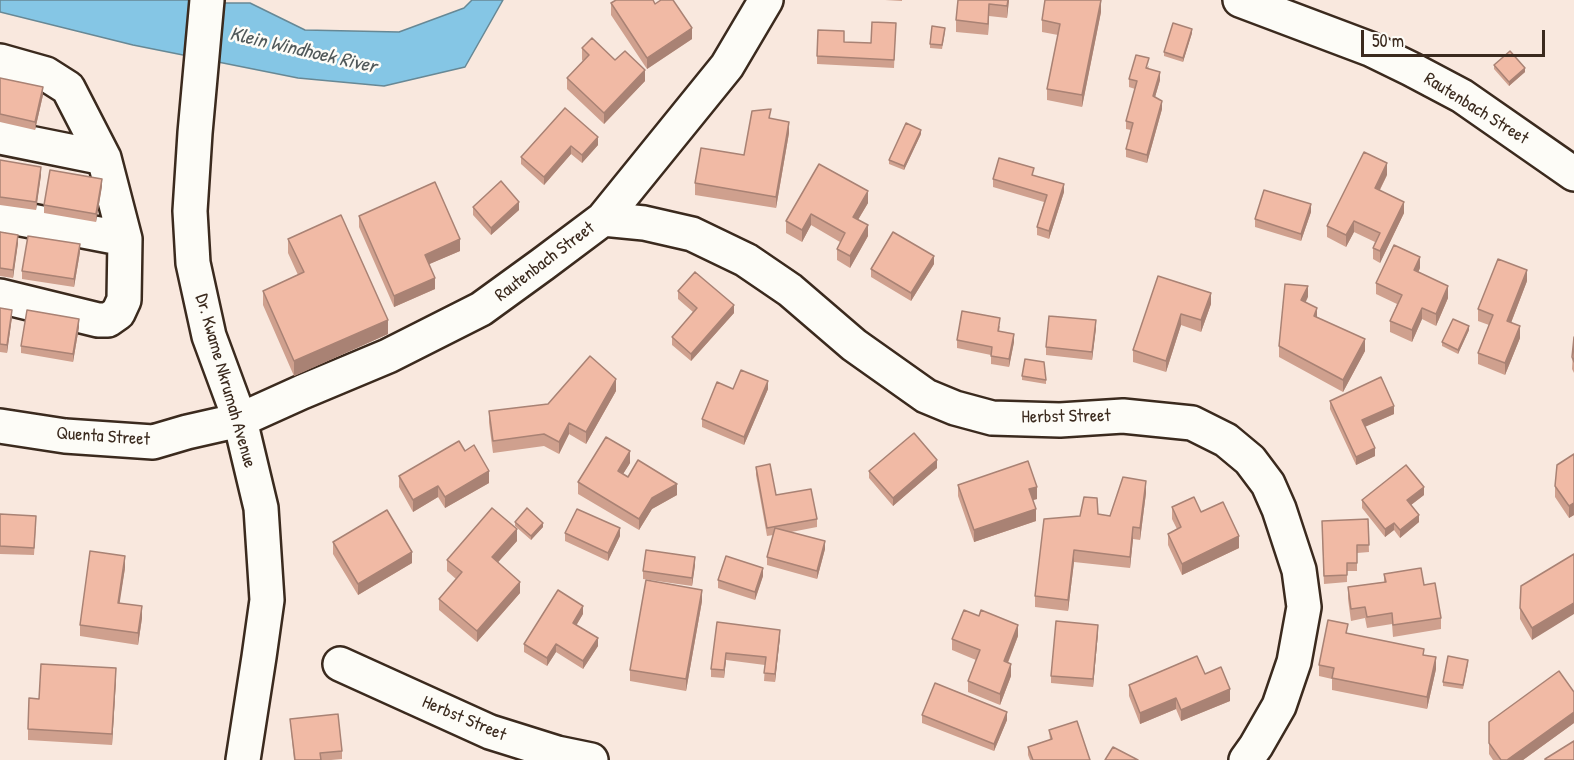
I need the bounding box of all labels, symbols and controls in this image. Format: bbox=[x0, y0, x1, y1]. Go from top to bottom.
scale bar bbox=[1364, 18, 1548, 56]
water label: Klein Windhoek River bbox=[227, 22, 379, 80]
text: 50 m bbox=[1372, 28, 1404, 53]
street label: Rautenbach Street bbox=[1420, 68, 1532, 150]
street label: Rautenbach Street bbox=[491, 218, 599, 306]
street label: Dr. Kwame Nkrumah Avenue bbox=[190, 292, 260, 470]
street label: Herbst Street bbox=[1021, 405, 1111, 429]
street label: Quenta Street bbox=[56, 423, 150, 451]
street label: Herbst Street bbox=[419, 692, 509, 746]

